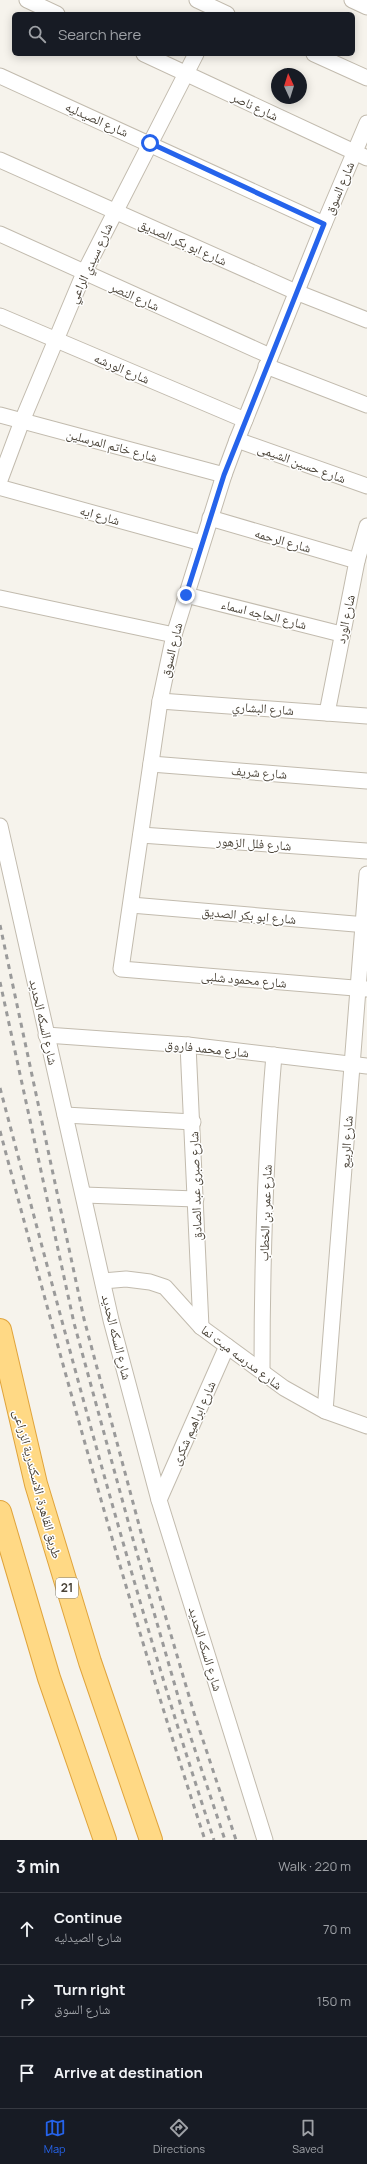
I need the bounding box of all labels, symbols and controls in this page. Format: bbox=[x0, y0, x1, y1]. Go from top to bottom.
search box bbox=[12, 12, 355, 56]
icon: search bbox=[26, 23, 48, 45]
text: Search here bbox=[58, 24, 141, 45]
north arrow bbox=[271, 68, 307, 104]
street label: شارع ناصر bbox=[227, 87, 281, 126]
street label: شارع الصيدليه bbox=[62, 97, 131, 142]
route start bbox=[141, 134, 159, 152]
street label: شارع السوق bbox=[320, 159, 359, 218]
street label: شارع ابو بكر الصديق bbox=[136, 214, 230, 270]
street label: شارع سيدي الراعي bbox=[63, 220, 119, 307]
street label: شارع النصر bbox=[106, 277, 163, 316]
street label: شارع الورشه bbox=[91, 348, 153, 389]
street label: شارع خاتم المرسلين bbox=[64, 424, 159, 467]
street label: شارع حسين الشيمى bbox=[255, 439, 349, 488]
street label: شارع ايه bbox=[78, 501, 122, 530]
street label: شارع الرحمه bbox=[252, 523, 313, 558]
route end bbox=[177, 586, 195, 604]
street label: شارع الورد bbox=[331, 593, 360, 645]
street label: شارع الحاجه اسماء bbox=[219, 595, 309, 634]
street label: شارع السوق bbox=[155, 621, 188, 680]
street label: شارع البشاري bbox=[231, 697, 295, 721]
street label: شارع شريف bbox=[230, 761, 288, 784]
street label: شارع فلل الزهور bbox=[215, 831, 292, 856]
street label: شارع ابو بكر الصديق bbox=[201, 902, 297, 929]
street label: شارع محمود شلبى bbox=[200, 966, 288, 993]
street label: شارع السكه الحديد bbox=[24, 977, 63, 1067]
street label: شارع محمد فاروق bbox=[164, 1035, 250, 1062]
street label: شارع الربيع bbox=[335, 1115, 358, 1169]
street label: شارع صبرى عبد الصادق bbox=[184, 1131, 207, 1241]
street label: شارع عمر بن الخطاب bbox=[254, 1164, 277, 1262]
street label: شارع السكه الحديد bbox=[97, 1292, 136, 1382]
street label: شارع مدرسه ميت نما bbox=[197, 1320, 286, 1394]
street label: شارع ابراهيم شكرى bbox=[166, 1378, 221, 1469]
street label: طريق القاهرة, الاسكندرية الزراعى bbox=[9, 1407, 67, 1561]
road number: 21 bbox=[56, 1578, 78, 1598]
street label: شارع السكه الحديد bbox=[184, 1605, 227, 1694]
text: 3 min bbox=[16, 1855, 60, 1878]
text: Walk · 220 m bbox=[278, 1857, 351, 1875]
text: Continue bbox=[54, 1907, 122, 1928]
icon: ahead bbox=[16, 1918, 38, 1940]
text: 70 m bbox=[323, 1920, 351, 1938]
text: شارع الصيدليه bbox=[54, 1928, 121, 1946]
text: Turn right bbox=[54, 1979, 125, 2000]
icon: right bbox=[16, 1990, 38, 2012]
text: 150 m bbox=[317, 1992, 351, 2010]
text: شارع السوق bbox=[54, 2000, 110, 2018]
icon: arrive bbox=[16, 2062, 38, 2084]
text: Arrive at destination bbox=[54, 2062, 203, 2083]
tab: Map bbox=[44, 2117, 66, 2156]
tab: Directions bbox=[153, 2117, 205, 2156]
tab: Saved bbox=[292, 2117, 323, 2156]

